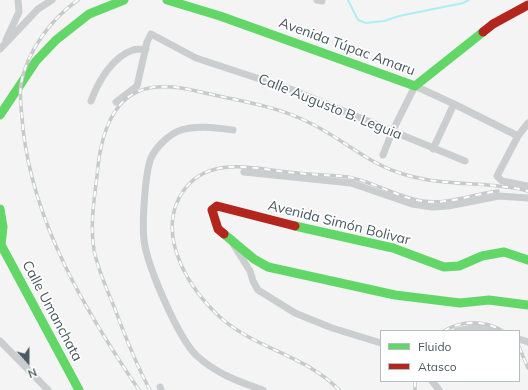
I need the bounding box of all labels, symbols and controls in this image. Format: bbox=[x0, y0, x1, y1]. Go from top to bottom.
street label: Avenida Túpac Amaru bbox=[277, 14, 417, 80]
street label: Calle Augusto B. Leguia bbox=[256, 70, 404, 144]
street label: Avenida Simón Bolivar bbox=[266, 197, 412, 249]
street label: Calle Umanchata bbox=[18, 258, 86, 364]
legend bbox=[380, 330, 520, 382]
text: Fluido bbox=[418, 339, 451, 354]
north arrow bbox=[8, 342, 48, 382]
text: Atasco bbox=[418, 359, 457, 374]
text: N bbox=[26, 365, 39, 381]

